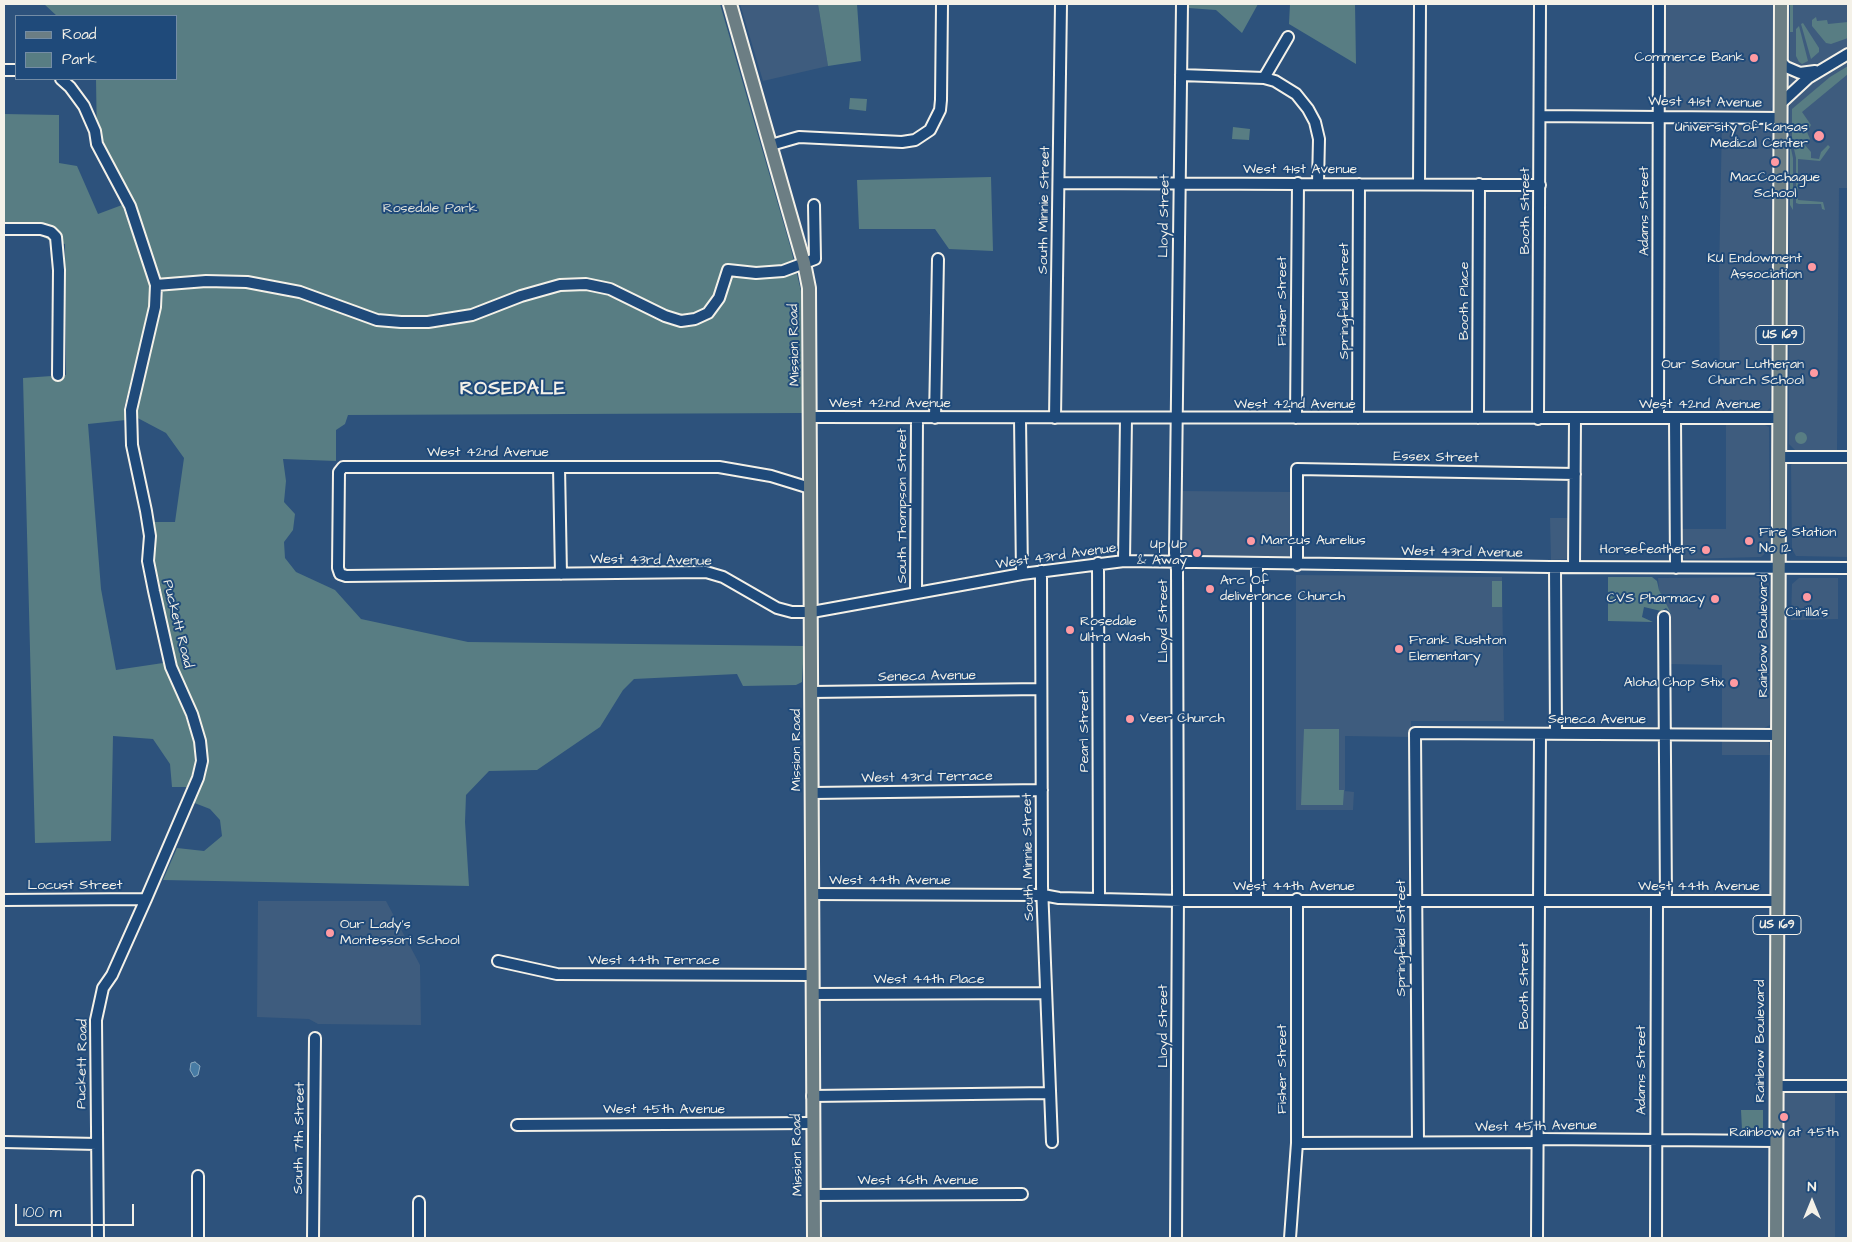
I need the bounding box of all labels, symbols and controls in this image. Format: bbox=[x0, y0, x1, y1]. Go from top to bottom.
legend bbox=[15, 15, 178, 80]
text: Road bbox=[62, 24, 96, 45]
text: Park bbox=[62, 49, 97, 70]
place label: Commerce Bank bbox=[1634, 50, 1744, 66]
marker: Commerce Bank bbox=[1748, 52, 1760, 64]
street label: West 41st Avenue bbox=[1648, 94, 1762, 112]
place label: University of Kansas Medical Center bbox=[1675, 120, 1808, 152]
marker: University of Kansas Medical Center bbox=[1812, 129, 1826, 143]
street label: South Minnie Street bbox=[1035, 146, 1055, 274]
marker: MacCochague School bbox=[1769, 156, 1781, 168]
street label: West 41st Avenue bbox=[1243, 162, 1357, 178]
street label: Adams Street bbox=[1637, 166, 1653, 256]
street label: Booth Street bbox=[1518, 167, 1534, 255]
place label: MacCochague School bbox=[1730, 170, 1820, 202]
street label: Lloyd Street bbox=[1156, 174, 1174, 258]
park label: Rosedale Park bbox=[383, 201, 477, 217]
street label: Springfield Street bbox=[1337, 242, 1353, 360]
place label: KU Endowment Association bbox=[1707, 251, 1802, 284]
street label: Fisher Street bbox=[1275, 256, 1291, 346]
marker: KU Endowment Association bbox=[1806, 261, 1818, 273]
street label: Booth Place bbox=[1457, 262, 1473, 340]
street label: Mission Road bbox=[786, 304, 804, 386]
road number: US 169 bbox=[1756, 326, 1804, 344]
place label: Our Saviour Lutheran Church School bbox=[1662, 357, 1804, 390]
marker: Our Saviour Lutheran Church School bbox=[1808, 367, 1820, 379]
district label: ROSEDALE bbox=[459, 379, 567, 401]
street label: West 42nd Avenue bbox=[829, 396, 951, 412]
street label: West 42nd Avenue bbox=[1234, 397, 1356, 413]
street label: West 42nd Avenue bbox=[1639, 397, 1761, 413]
street label: South Thompson Street bbox=[895, 428, 911, 584]
street label: West 42nd Avenue bbox=[427, 445, 549, 461]
street label: Essex Street bbox=[1393, 449, 1479, 467]
place label: Fire Station No 12 bbox=[1759, 525, 1836, 558]
place label: Marcus Aurelius bbox=[1261, 533, 1366, 549]
marker: Marcus Aurelius bbox=[1245, 535, 1257, 547]
marker: Fire Station No 12 bbox=[1743, 535, 1755, 547]
place label: Up Up & Away bbox=[1137, 537, 1187, 570]
street label: West 43rd Avenue bbox=[995, 540, 1117, 574]
place label: Horsefeathers bbox=[1599, 542, 1696, 558]
street label: West 43rd Avenue bbox=[1401, 544, 1523, 562]
marker: Horsefeathers bbox=[1700, 544, 1712, 556]
marker: Up Up & Away bbox=[1191, 547, 1203, 559]
street label: West 43rd Avenue bbox=[590, 552, 712, 570]
place label: Arc Of deliverance Church bbox=[1220, 573, 1345, 606]
street label: Rainbow Boulevard bbox=[1756, 575, 1772, 697]
street label: Puckett Road bbox=[158, 578, 196, 670]
street label: Lloyd Street bbox=[1156, 579, 1172, 663]
marker: Arc Of deliverance Church bbox=[1204, 583, 1216, 595]
place label: CVS Pharmacy bbox=[1606, 591, 1705, 607]
marker: Cirilla's bbox=[1801, 591, 1813, 603]
marker: CVS Pharmacy bbox=[1709, 593, 1721, 605]
place label: Cirilla's bbox=[1786, 605, 1828, 621]
place label: Rosedale Ultra Wash bbox=[1080, 614, 1150, 646]
marker: Rosedale Ultra Wash bbox=[1064, 624, 1076, 636]
place label: Frank Rushton Elementary bbox=[1409, 633, 1506, 666]
marker: Frank Rushton Elementary bbox=[1393, 643, 1405, 655]
street label: Seneca Avenue bbox=[878, 668, 976, 686]
place label: Aloha Chop Stix bbox=[1624, 675, 1724, 691]
marker: Aloha Chop Stix bbox=[1728, 677, 1740, 689]
street label: Pearl Street bbox=[1077, 690, 1093, 772]
street label: Mission Road bbox=[789, 709, 805, 791]
place label: Veer Church bbox=[1140, 711, 1225, 727]
street label: Seneca Avenue bbox=[1548, 712, 1646, 728]
marker: Veer Church bbox=[1124, 713, 1136, 725]
street label: West 43rd Terrace bbox=[861, 768, 993, 788]
street label: South Minnie Street bbox=[1019, 793, 1039, 921]
street label: West 44th Avenue bbox=[829, 873, 951, 889]
street label: Locust Street bbox=[27, 878, 123, 894]
street label: West 44th Avenue bbox=[1233, 879, 1355, 895]
street label: Springfield Street bbox=[1394, 879, 1410, 997]
street label: West 44th Avenue bbox=[1638, 879, 1760, 895]
road number: US 169 bbox=[1753, 916, 1801, 934]
place label: Our Lady's Montessori School bbox=[340, 917, 460, 950]
marker: Our Lady's Montessori School bbox=[324, 927, 336, 939]
street label: Booth Street bbox=[1517, 942, 1533, 1030]
street label: West 44th Terrace bbox=[588, 953, 720, 969]
street label: West 44th Place bbox=[874, 972, 984, 988]
street label: Rainbow Boulevard bbox=[1753, 980, 1769, 1102]
street label: Lloyd Street bbox=[1156, 984, 1172, 1068]
street label: Puckett Road bbox=[74, 1019, 92, 1109]
street label: Fisher Street bbox=[1275, 1024, 1291, 1114]
street label: Adams Street bbox=[1634, 1025, 1650, 1115]
street label: South 7th Street bbox=[291, 1082, 309, 1194]
street label: West 45th Avenue bbox=[603, 1102, 725, 1118]
marker: Rainbow at 45th bbox=[1778, 1111, 1790, 1123]
street label: Mission Road bbox=[789, 1114, 807, 1196]
street label: West 45th Avenue bbox=[1475, 1118, 1597, 1136]
place label: Rainbow at 45th bbox=[1729, 1125, 1839, 1141]
street label: West 46th Avenue bbox=[857, 1173, 979, 1189]
north arrow bbox=[1787, 1177, 1837, 1227]
text: N bbox=[1808, 1177, 1816, 1197]
scale bar bbox=[18, 1194, 136, 1226]
text: 100 m bbox=[23, 1202, 62, 1223]

